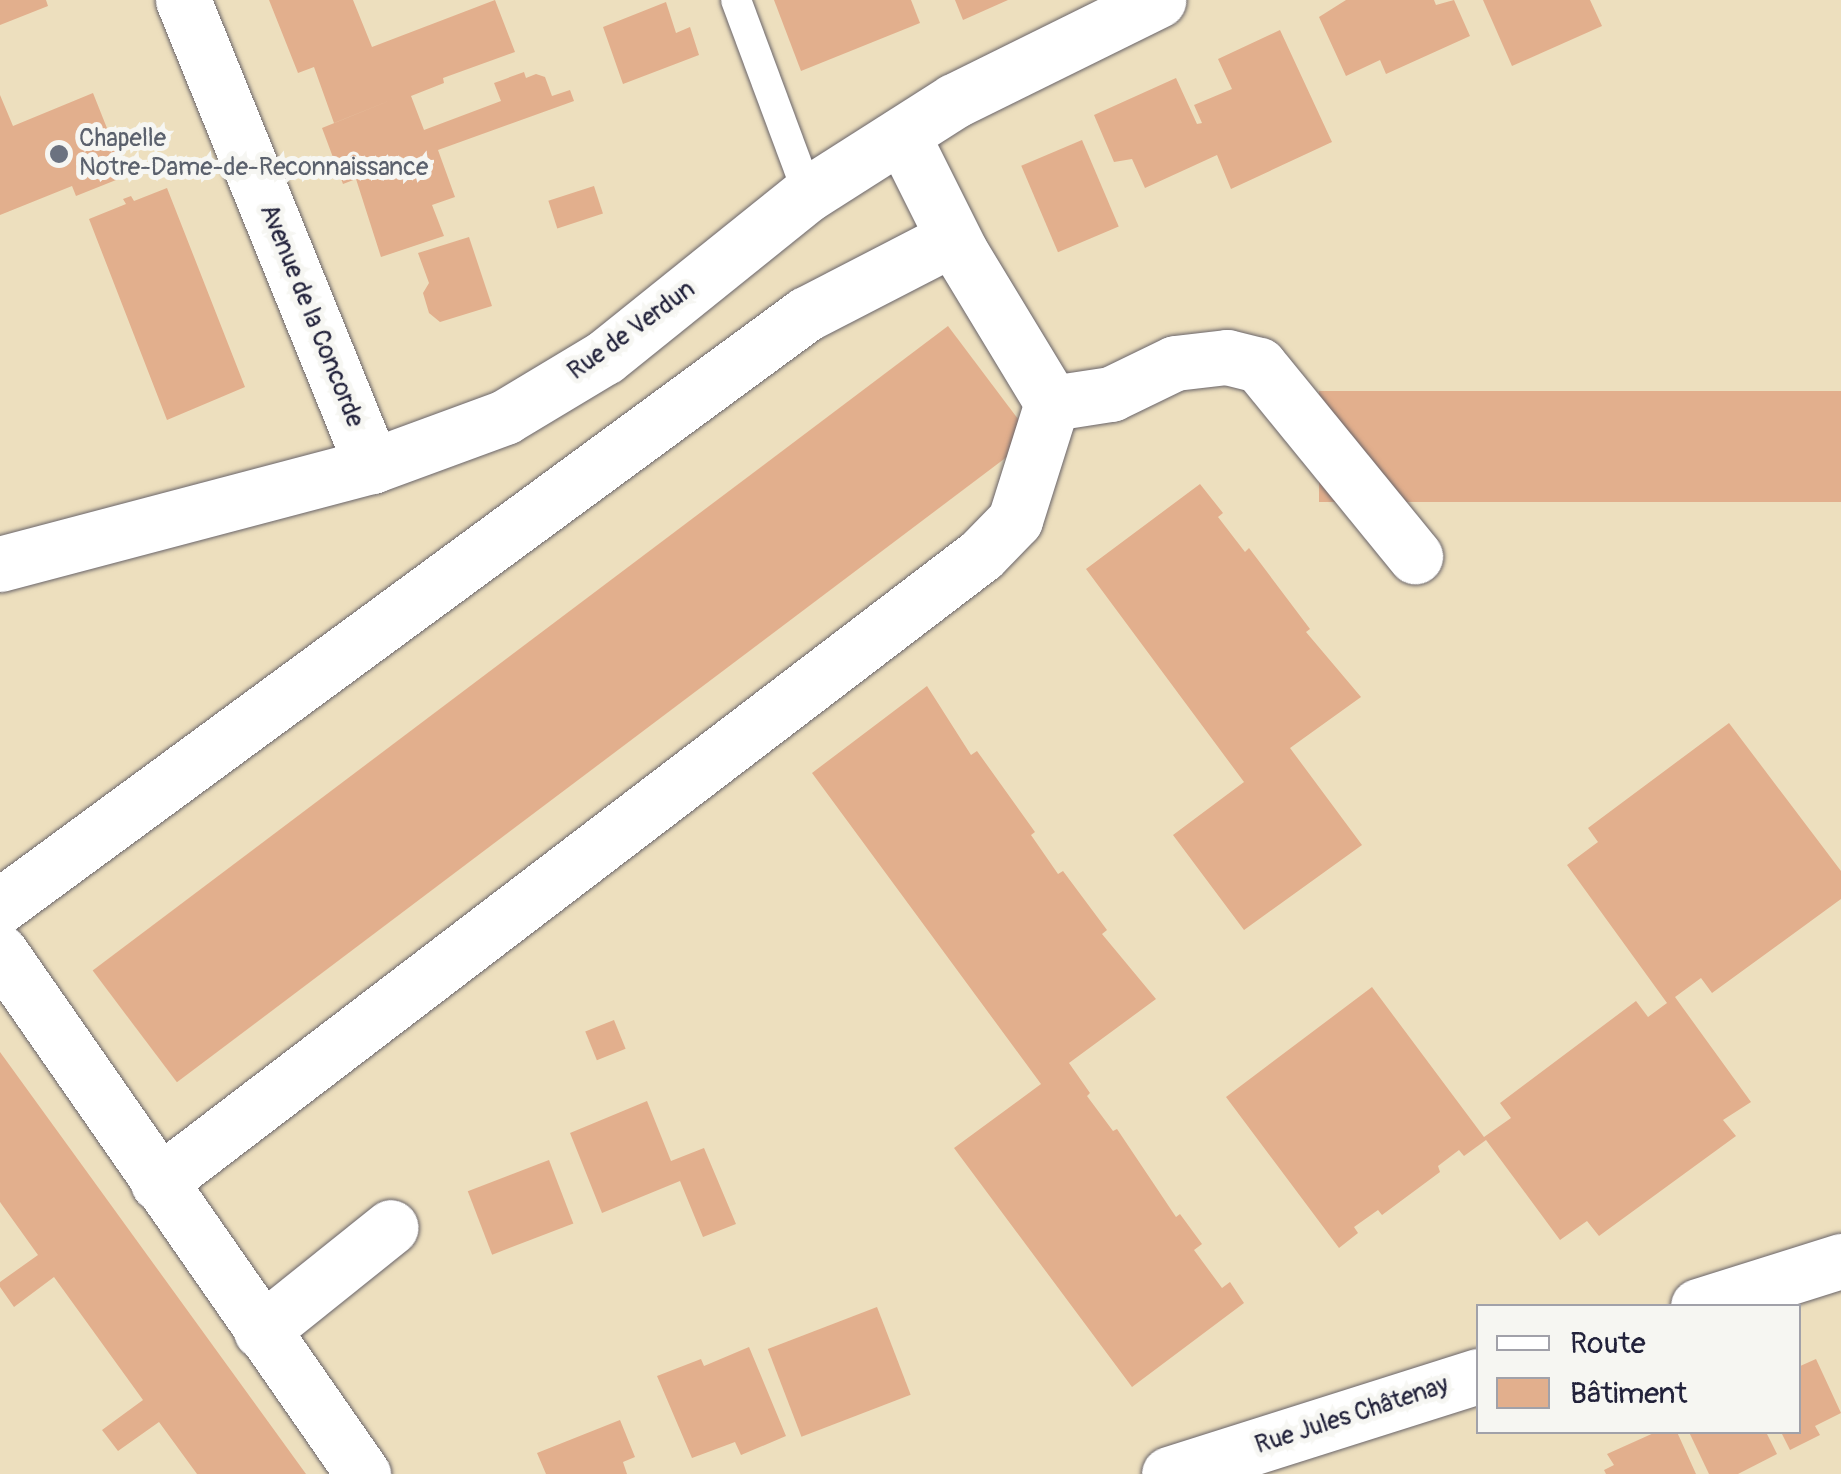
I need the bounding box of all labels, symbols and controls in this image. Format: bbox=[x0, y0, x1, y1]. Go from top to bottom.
place label: Chapelle Notre-Dame-de-Reconnaissance bbox=[79, 125, 428, 184]
marker: Chapelle Notre-Dame-de-Reconnaissance bbox=[48, 143, 70, 165]
street label: Avenue de la Concorde bbox=[253, 200, 369, 432]
street label: Rue de Verdun bbox=[563, 275, 701, 387]
legend bbox=[1476, 1304, 1801, 1434]
text: Route bbox=[1570, 1325, 1645, 1362]
street label: Rue Jules Châtenay bbox=[1252, 1371, 1452, 1461]
text: Bâtiment bbox=[1570, 1375, 1687, 1412]

